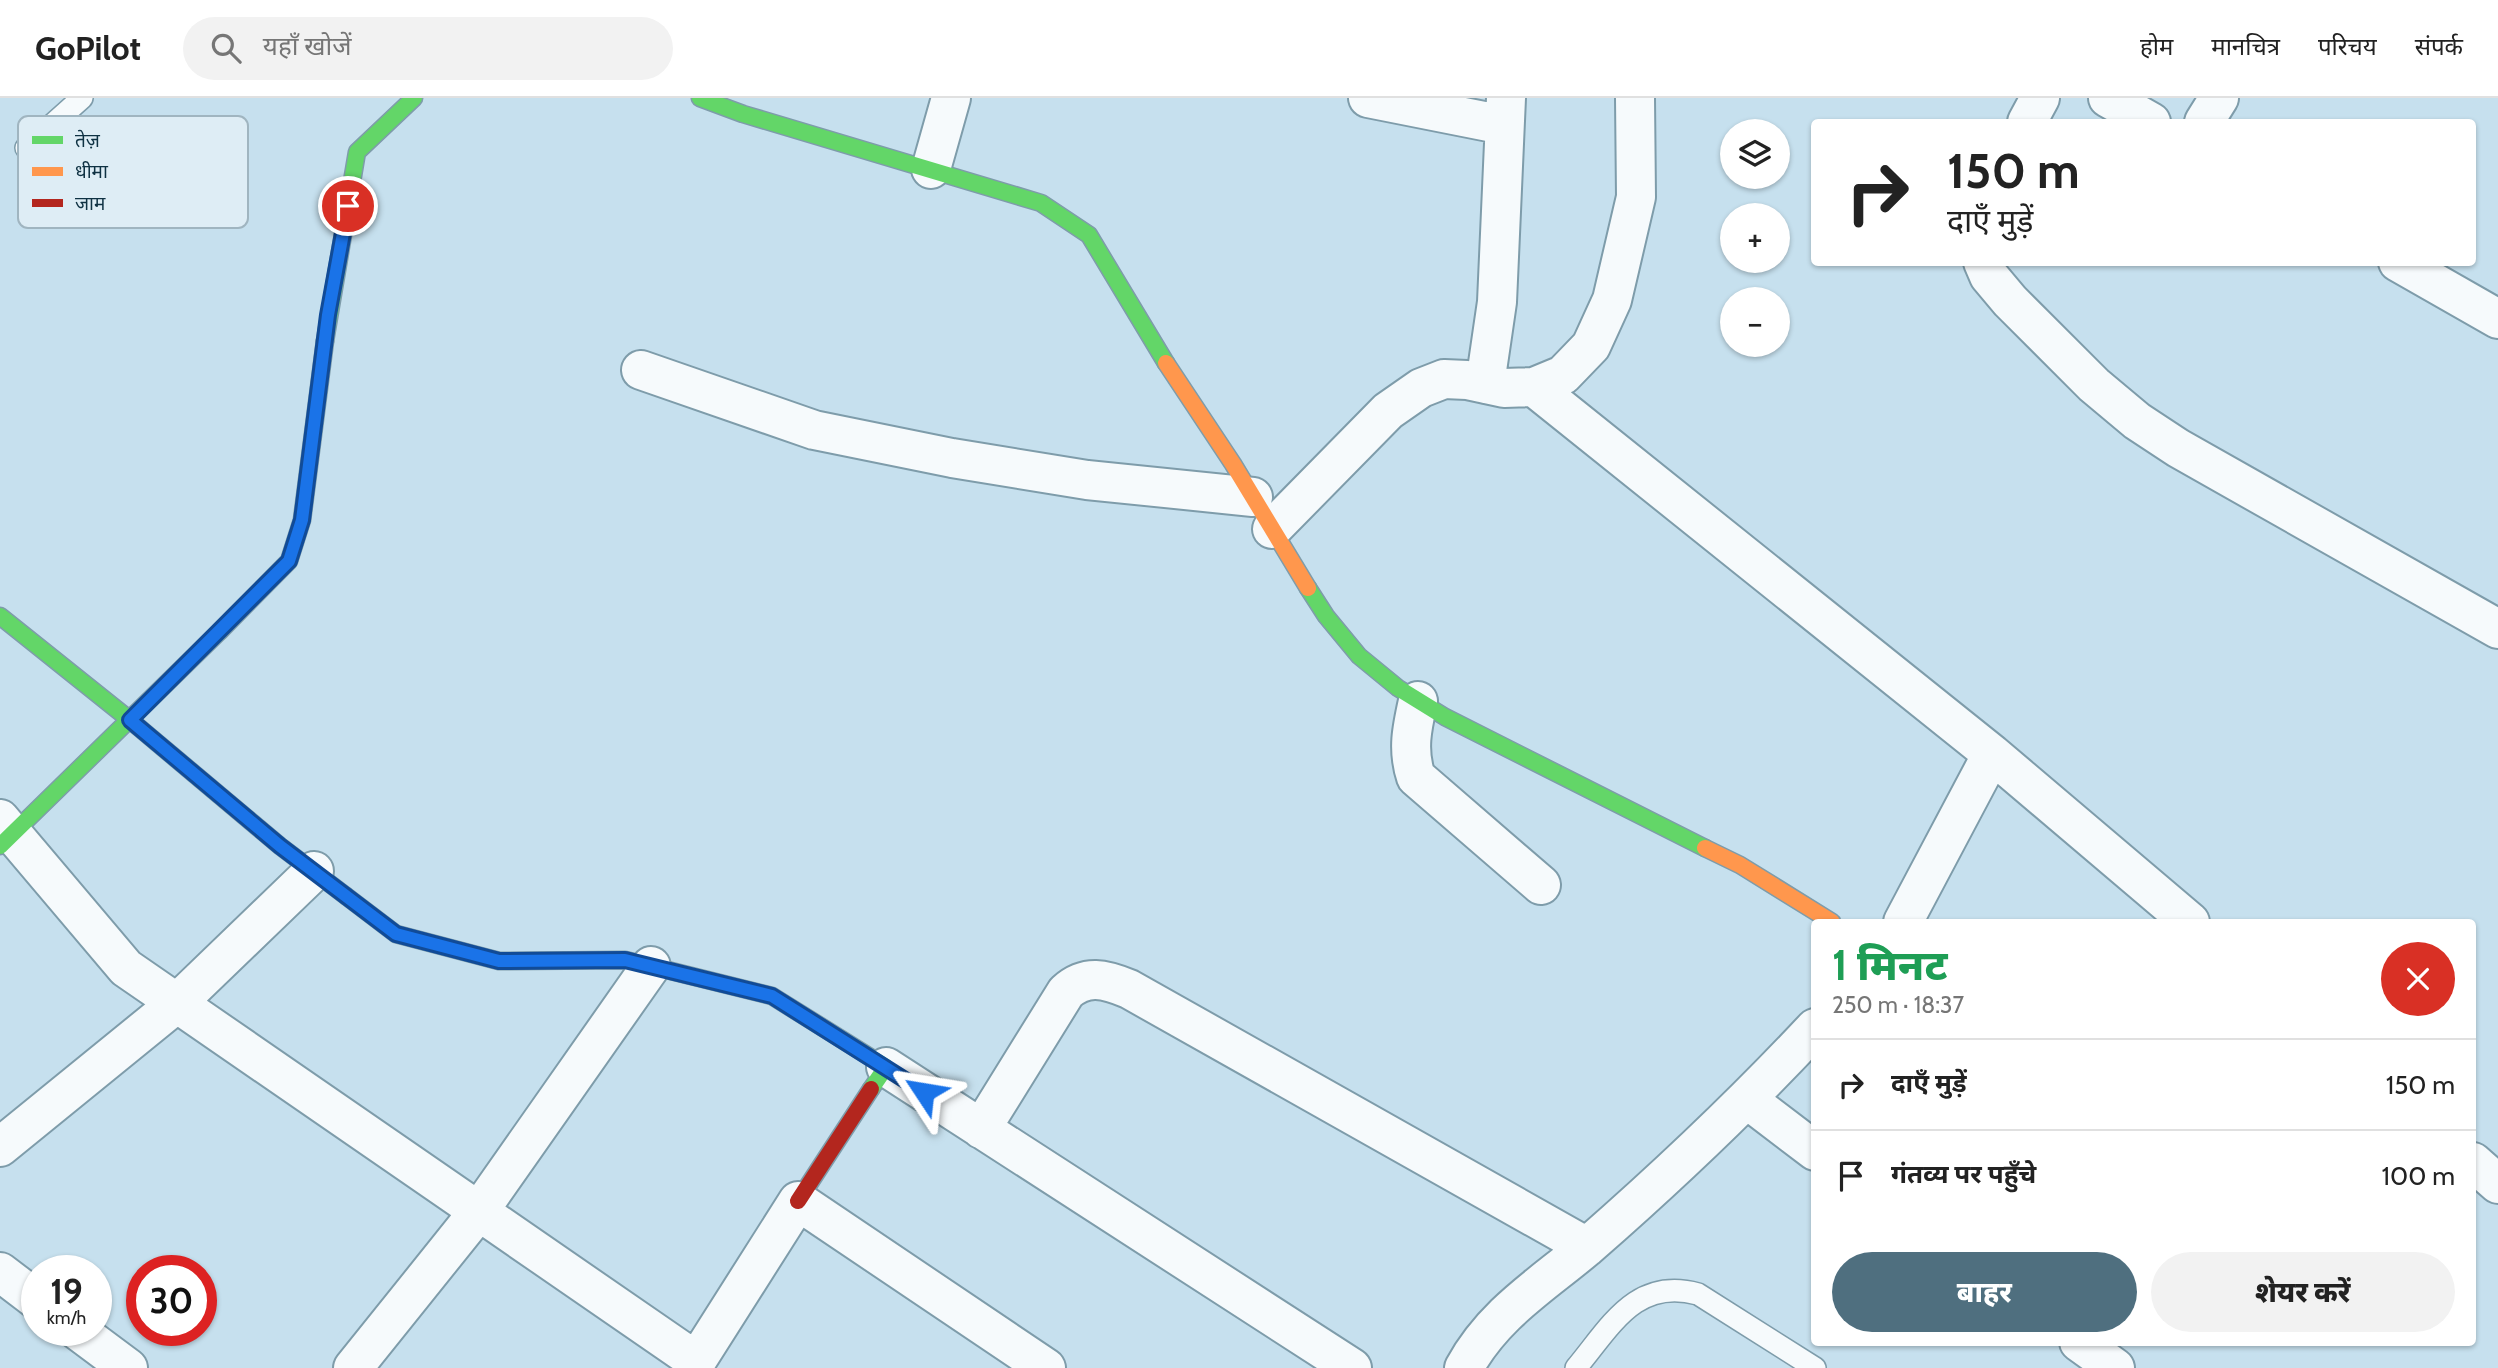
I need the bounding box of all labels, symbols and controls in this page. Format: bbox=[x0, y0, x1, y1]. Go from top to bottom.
search box bbox=[183, 17, 673, 80]
text: GoPilot bbox=[35, 28, 141, 68]
icon: search bbox=[207, 29, 245, 67]
text: यहाँ खोजें bbox=[263, 30, 352, 62]
text: होम bbox=[2140, 32, 2173, 61]
text: मानचित्र bbox=[2211, 32, 2280, 61]
text: परिचय bbox=[2318, 32, 2377, 61]
text: संपर्क bbox=[2415, 32, 2463, 61]
legend bbox=[18, 116, 248, 228]
map controls bbox=[1720, 119, 1790, 357]
button: layers bbox=[1720, 119, 1790, 189]
text: तेज़ bbox=[75, 129, 101, 152]
text: 150 m bbox=[1947, 141, 2080, 200]
icon: right bbox=[1832, 147, 1923, 238]
text: धीमा bbox=[75, 160, 109, 183]
pin bbox=[318, 176, 378, 236]
icon: arrive bbox=[329, 187, 367, 225]
text: जाम bbox=[75, 192, 106, 215]
text: दाएँ मुड़ें bbox=[1947, 201, 2033, 240]
button: + bbox=[1720, 203, 1790, 273]
button: − bbox=[1720, 287, 1790, 357]
text: 1 मिनट bbox=[1832, 939, 1947, 991]
button: close bbox=[2381, 942, 2455, 1016]
text: 250 m · 18:37 bbox=[1832, 991, 1964, 1019]
position arrow bbox=[887, 1055, 961, 1129]
icon: right bbox=[1832, 1066, 1870, 1104]
text: दाएँ मुड़ें bbox=[1891, 1067, 1967, 1099]
text: 150 m bbox=[2386, 1069, 2455, 1101]
icon: arrive bbox=[1832, 1157, 1870, 1195]
text: गंतव्य पर पहुँचे bbox=[1891, 1158, 2036, 1190]
text: 100 m bbox=[2382, 1160, 2455, 1192]
button: बाहर bbox=[1832, 1252, 2137, 1332]
button: शेयर करें bbox=[2151, 1252, 2455, 1332]
speed limit sign: 30 bbox=[126, 1255, 217, 1346]
text: 19 bbox=[50, 1270, 83, 1313]
text: km/h bbox=[47, 1307, 86, 1329]

